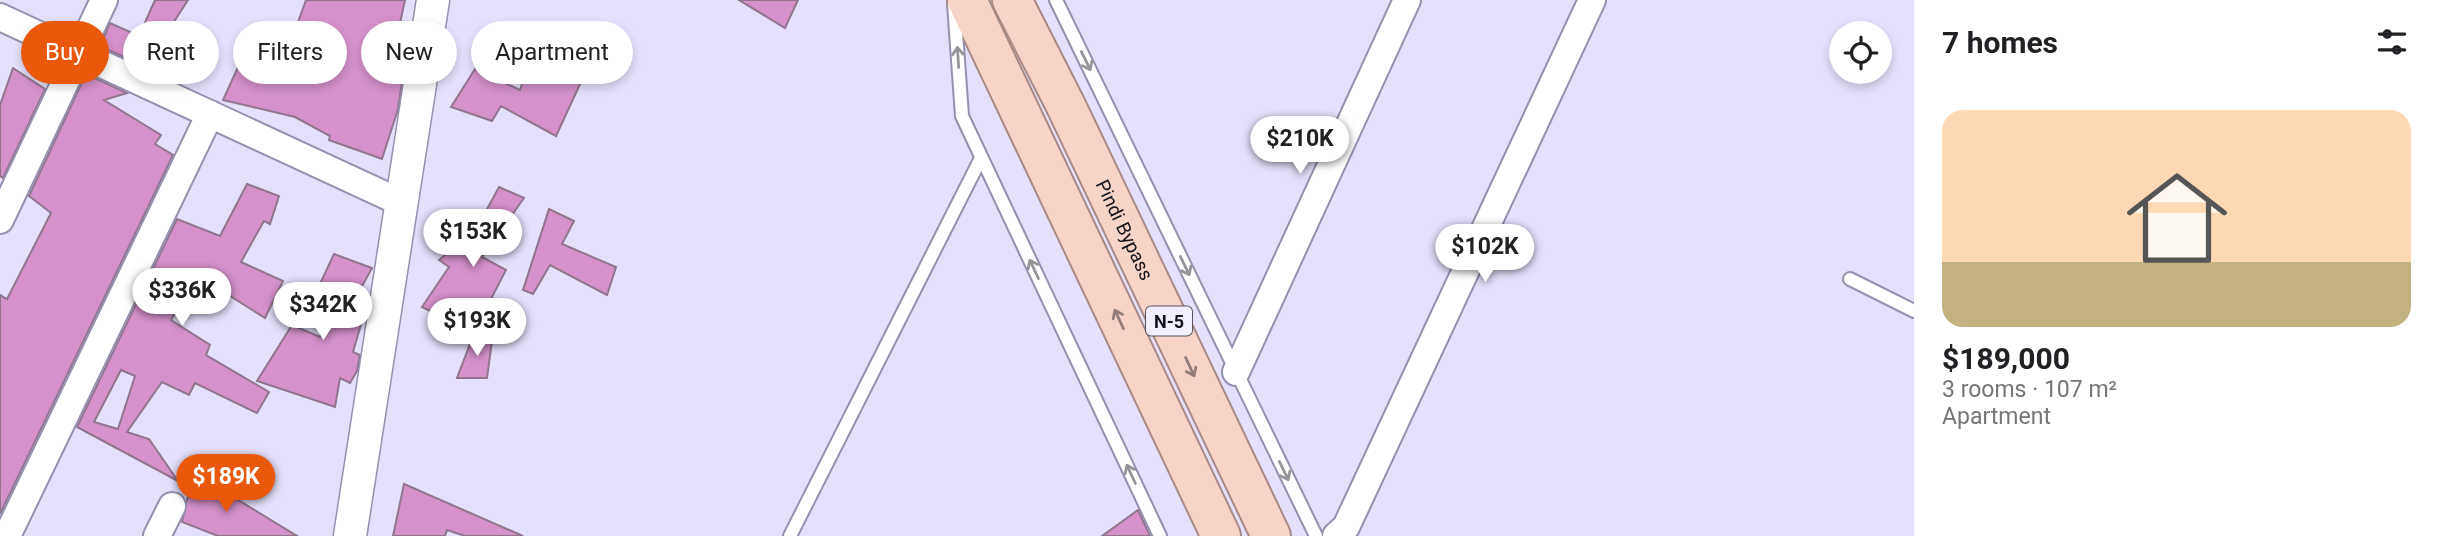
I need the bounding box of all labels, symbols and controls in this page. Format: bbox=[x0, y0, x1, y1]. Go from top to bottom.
chip: Buy bbox=[21, 21, 109, 84]
chip: Rent bbox=[123, 21, 219, 84]
chip: Filters bbox=[233, 21, 347, 84]
chip: New bbox=[361, 21, 457, 84]
chip: Apartment bbox=[471, 21, 633, 84]
map controls bbox=[1829, 21, 1892, 84]
button: locate bbox=[1829, 21, 1892, 84]
icon: filters bbox=[2373, 23, 2411, 61]
text: 7 homes bbox=[1942, 25, 2058, 60]
one-way arrow bbox=[951, 46, 964, 69]
one-way arrow bbox=[1080, 50, 1094, 71]
pin: $210K bbox=[1251, 116, 1349, 176]
text: $210K bbox=[1266, 125, 1334, 152]
icon: home bbox=[2114, 155, 2240, 281]
street label: Pindi Bypass bbox=[1091, 176, 1159, 284]
pin: $153K bbox=[424, 210, 522, 269]
text: $153K bbox=[439, 218, 507, 245]
pin: $102K bbox=[1436, 224, 1534, 284]
text: $102K bbox=[1451, 233, 1519, 260]
one-way arrow bbox=[1179, 255, 1193, 276]
one-way arrow bbox=[1027, 259, 1040, 280]
pin: $336K bbox=[133, 268, 231, 328]
text: $336K bbox=[148, 277, 216, 304]
pin: $342K bbox=[274, 282, 372, 342]
text: $342K bbox=[289, 291, 357, 318]
pin: $193K bbox=[428, 298, 526, 358]
road number: N-5 bbox=[1146, 306, 1192, 335]
text: $193K bbox=[443, 307, 511, 334]
one-way arrow bbox=[1111, 309, 1125, 330]
text: $189,000 bbox=[1942, 341, 2070, 376]
one-way arrow bbox=[1184, 356, 1198, 377]
text: 3 rooms · 107 m² bbox=[1942, 376, 2117, 403]
text: Apartment bbox=[1942, 403, 2051, 430]
pin: $189K bbox=[177, 454, 275, 514]
one-way arrow bbox=[1278, 460, 1292, 481]
text: $189K bbox=[192, 463, 260, 490]
one-way arrow bbox=[1124, 464, 1137, 485]

